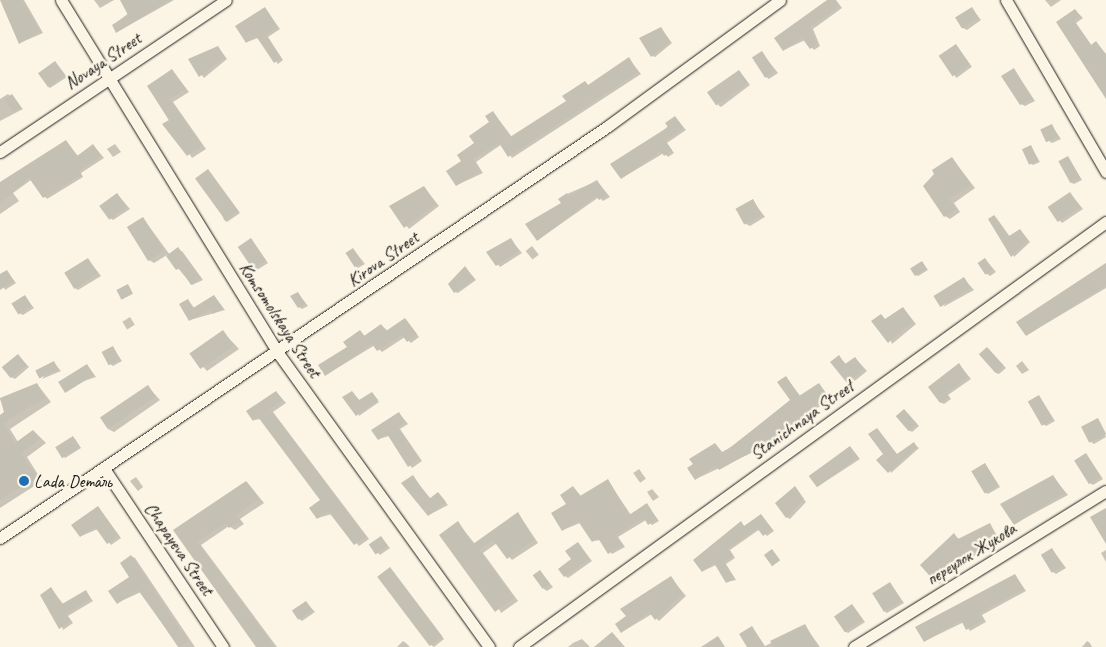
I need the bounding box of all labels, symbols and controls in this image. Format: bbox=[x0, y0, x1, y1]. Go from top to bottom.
street label: Novaya Street bbox=[61, 28, 145, 94]
street label: Kirova Street bbox=[343, 227, 423, 291]
street label: Komsomolskaya Street bbox=[235, 258, 325, 382]
street label: Stanichnaya Street bbox=[746, 375, 858, 465]
place label: Lada Dеталь bbox=[34, 470, 112, 492]
marker: Lada Dеталь bbox=[18, 475, 30, 487]
street label: Chapayeva Street bbox=[140, 498, 218, 600]
street label: переулок Жукова bbox=[923, 518, 1019, 590]

